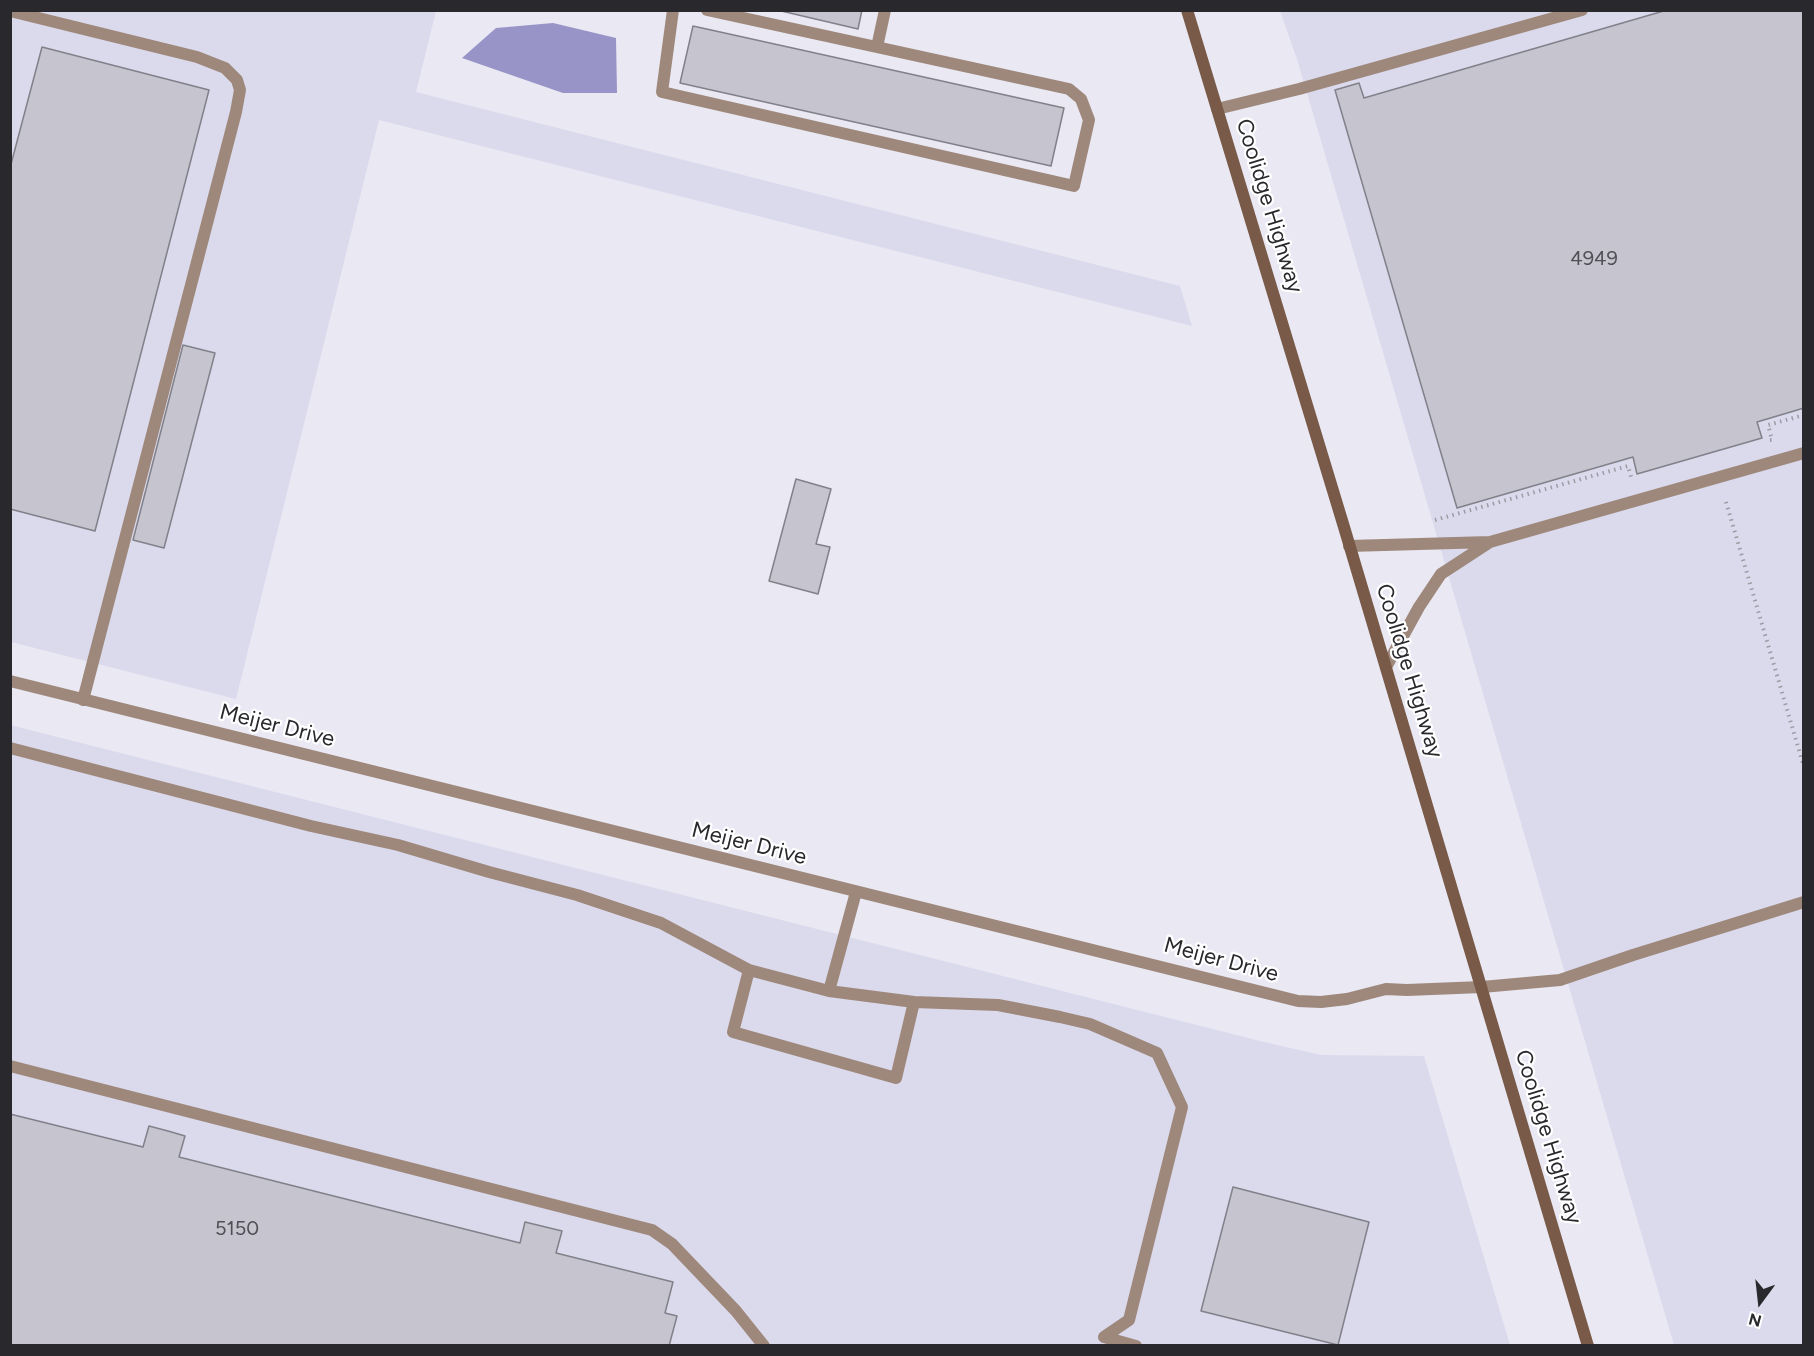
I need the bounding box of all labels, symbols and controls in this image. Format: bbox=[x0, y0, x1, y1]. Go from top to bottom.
street label: Coolidge Highway bbox=[1230, 116, 1308, 296]
house number: 4949 bbox=[1570, 247, 1618, 271]
street label: Coolidge Highway bbox=[1370, 581, 1448, 761]
street label: Meijer Drive bbox=[217, 699, 337, 753]
street label: Meijer Drive bbox=[689, 817, 809, 871]
street label: Meijer Drive bbox=[1161, 932, 1281, 988]
street label: Coolidge Highway bbox=[1509, 1047, 1587, 1227]
house number: 5150 bbox=[215, 1217, 259, 1241]
north arrow bbox=[1730, 1272, 1790, 1332]
text: N bbox=[1747, 1309, 1764, 1331]

